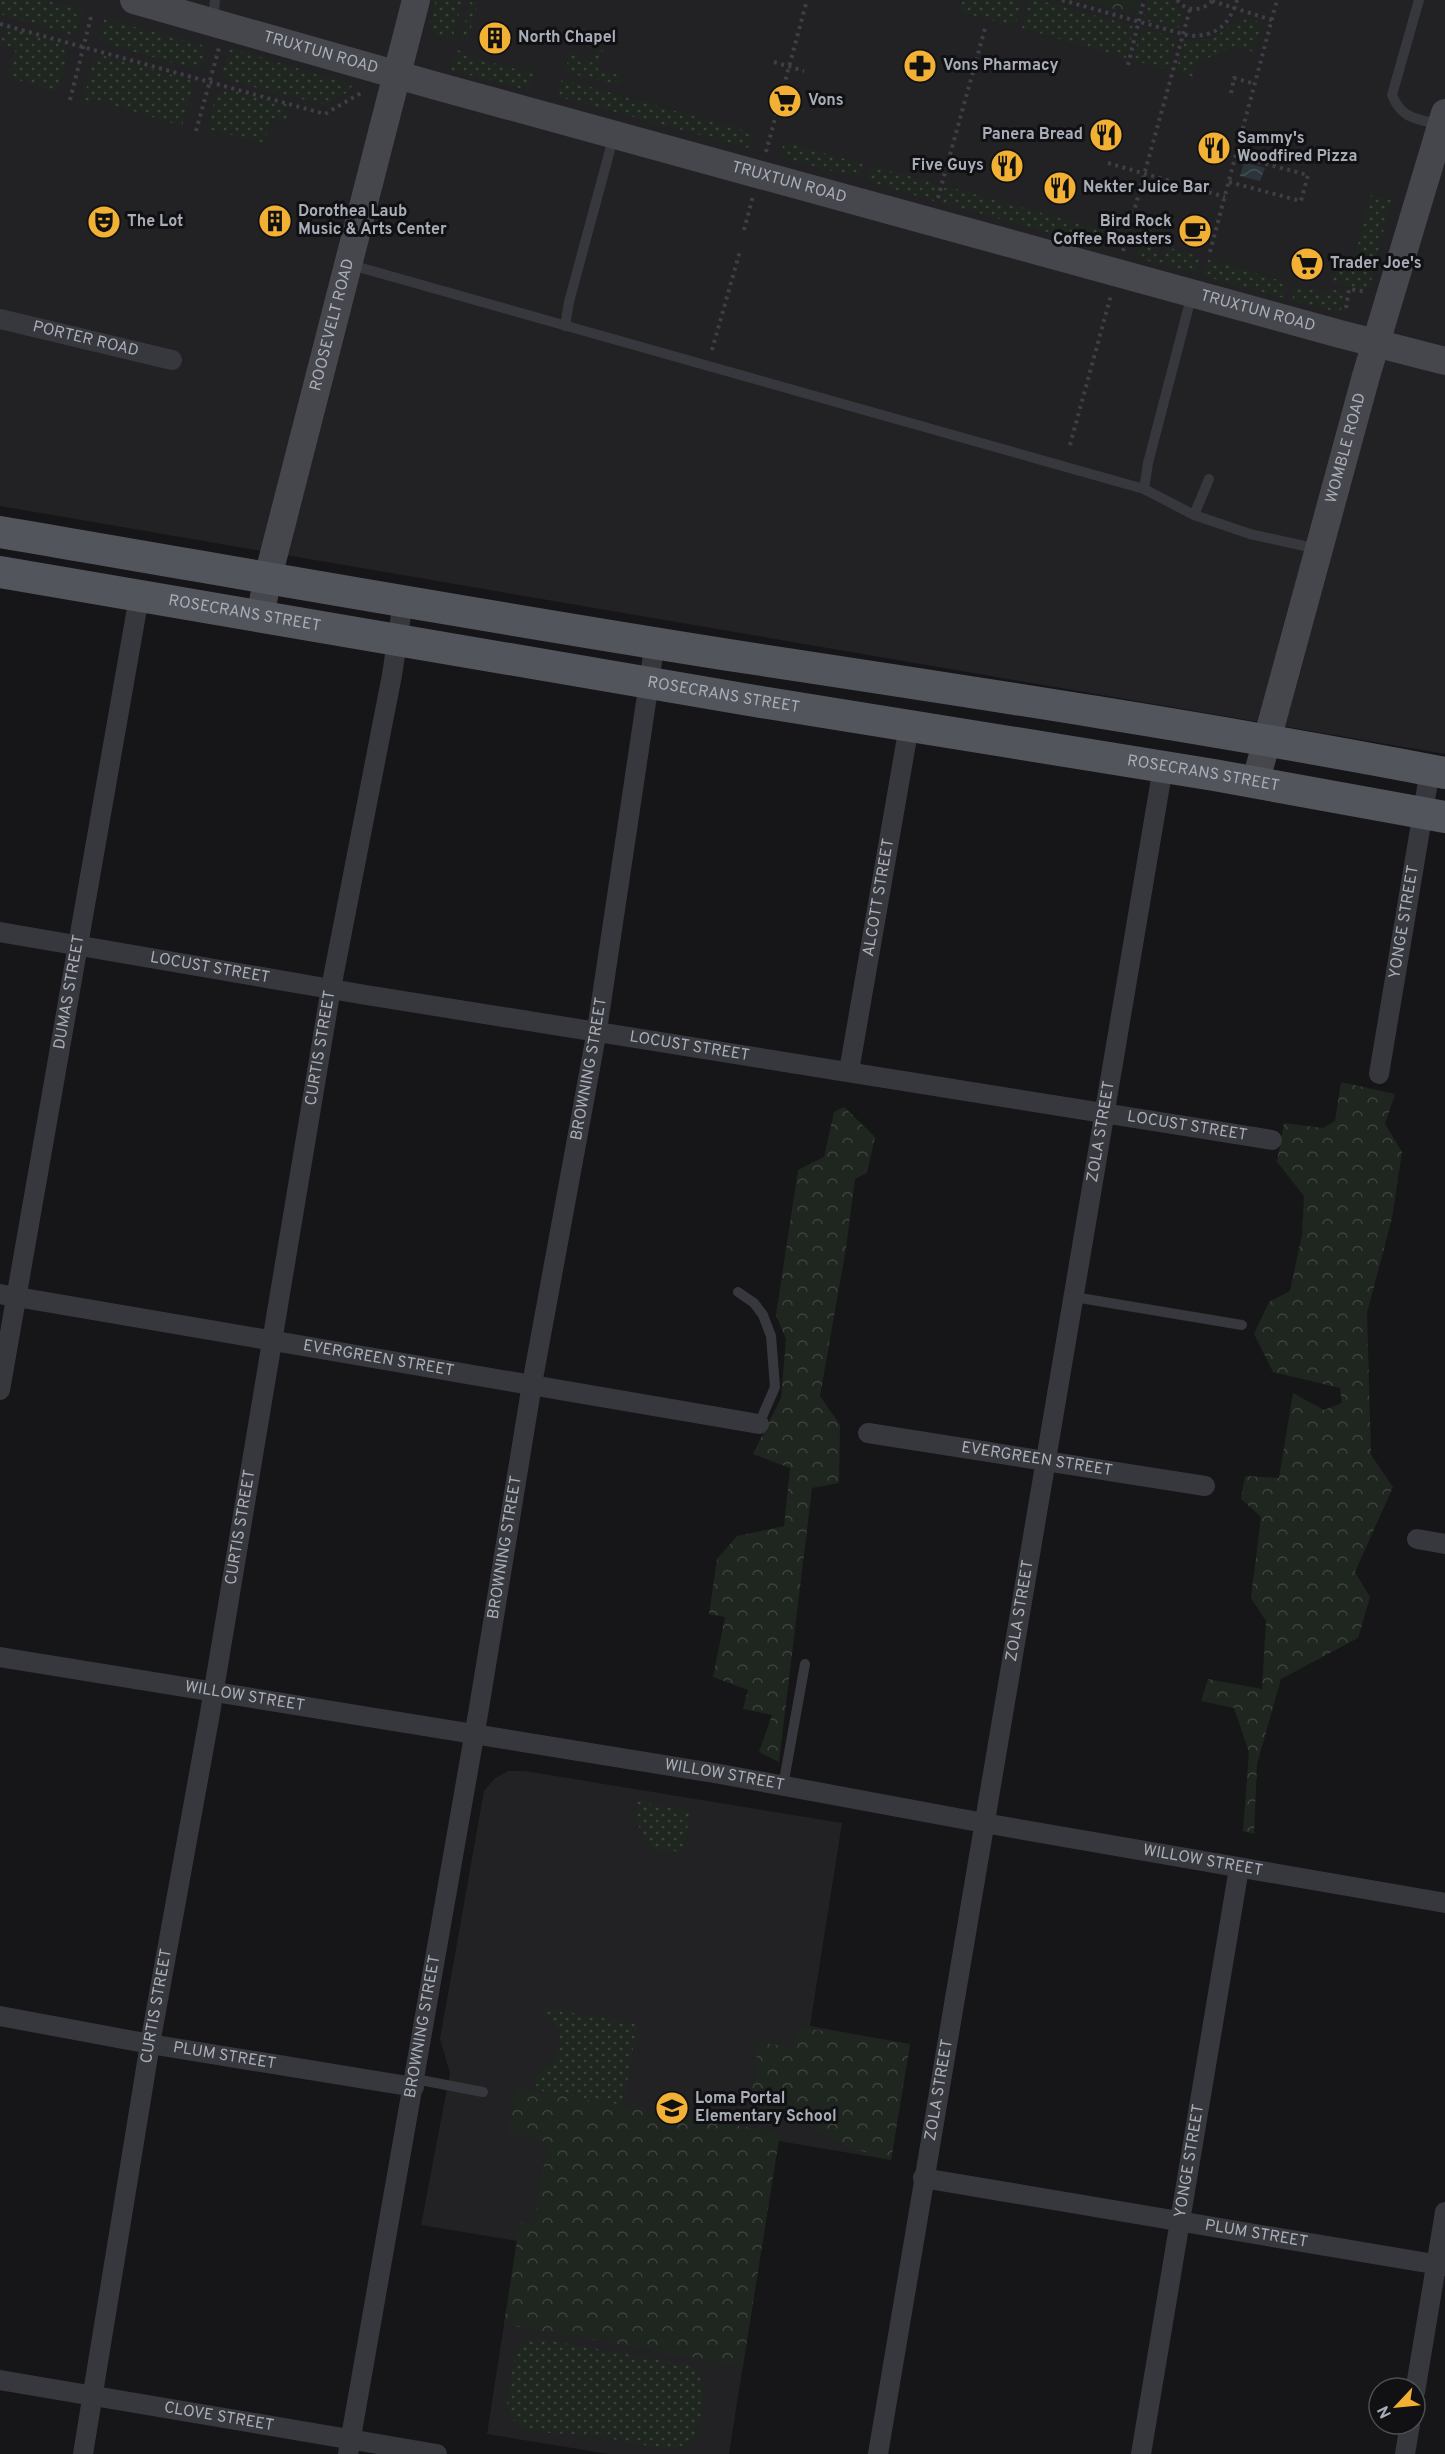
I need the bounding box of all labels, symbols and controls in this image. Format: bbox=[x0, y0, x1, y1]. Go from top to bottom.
building icon: North Chapel bbox=[477, 20, 513, 56]
street label: TRUXTUN ROAD bbox=[261, 27, 380, 79]
place label: North Chapel bbox=[518, 28, 616, 48]
pharmacy icon: Vons Pharmacy bbox=[902, 48, 938, 84]
place label: Vons Pharmacy bbox=[943, 56, 1059, 76]
supermarket icon: Vons bbox=[767, 83, 803, 119]
place label: Vons bbox=[808, 91, 844, 111]
restaurant icon: Panera Bread bbox=[1088, 117, 1124, 153]
place label: Panera Bread bbox=[982, 125, 1083, 145]
place label: Sammy's Woodfired Pizza bbox=[1237, 129, 1357, 167]
restaurant icon: Sammy's Woodfired Pizza bbox=[1196, 130, 1232, 166]
restaurant icon: Five Guys bbox=[989, 148, 1025, 184]
place label: Five Guys bbox=[912, 156, 984, 176]
street label: TRUXTUN ROAD bbox=[729, 157, 849, 208]
restaurant icon: Nekter Juice Bar bbox=[1042, 170, 1078, 206]
place label: Nekter Juice Bar bbox=[1083, 178, 1210, 198]
place label: Dorothea Laub Music & Arts Center bbox=[298, 202, 447, 240]
building icon: Dorothea Laub Music & Arts Center bbox=[257, 203, 293, 239]
theatre icon: The Lot bbox=[86, 204, 122, 240]
place label: The Lot bbox=[127, 212, 183, 232]
place label: Bird Rock Coffee Roasters bbox=[1053, 212, 1172, 250]
cafe icon: Bird Rock Coffee Roasters bbox=[1177, 213, 1213, 249]
supermarket icon: Trader Joe's bbox=[1289, 246, 1325, 282]
place label: Trader Joe's bbox=[1330, 254, 1422, 274]
street label: ROOSEVELT ROAD bbox=[306, 257, 359, 393]
street label: TRUXTUN ROAD bbox=[1198, 286, 1317, 337]
street label: PORTER ROAD bbox=[31, 317, 141, 362]
street label: WOMBLE ROAD bbox=[1322, 391, 1371, 506]
street label: ROSECRANS STREET bbox=[167, 591, 322, 637]
street label: ROSECRANS STREET bbox=[646, 673, 801, 718]
street label: ROSECRANS STREET bbox=[1126, 751, 1281, 797]
street label: ALCOTT STREET bbox=[859, 837, 899, 958]
street label: YONGE STREET bbox=[1385, 864, 1424, 980]
street label: DUMAS STREET bbox=[50, 933, 90, 1051]
street label: LOCUST STREET bbox=[148, 948, 271, 988]
street label: CURTIS STREET bbox=[302, 989, 340, 1107]
street label: BROWNING STREET bbox=[567, 996, 612, 1142]
street label: LOCUST STREET bbox=[628, 1027, 751, 1066]
street label: ZOLA STREET bbox=[1083, 1079, 1120, 1184]
street label: LOCUST STREET bbox=[1126, 1107, 1249, 1146]
street label: EVERGREEN STREET bbox=[302, 1336, 455, 1382]
street label: EVERGREEN STREET bbox=[960, 1438, 1114, 1481]
street label: CURTIS STREET bbox=[222, 1468, 260, 1586]
street label: BROWNING STREET bbox=[484, 1474, 527, 1621]
street label: ZOLA STREET bbox=[1002, 1559, 1039, 1663]
street label: WILLOW STREET bbox=[183, 1677, 306, 1716]
street label: WILLOW STREET bbox=[663, 1755, 786, 1796]
street label: WILLOW STREET bbox=[1141, 1841, 1264, 1881]
street label: CURTIS STREET bbox=[137, 1947, 177, 2065]
street label: BROWNING STREET bbox=[401, 1953, 445, 2100]
street label: PLUM STREET bbox=[171, 2038, 277, 2074]
street label: ZOLA STREET bbox=[921, 2038, 958, 2143]
place label: Loma Portal Elementary School bbox=[695, 2089, 837, 2127]
school or university icon: Loma Portal Elementary School bbox=[654, 2090, 690, 2126]
street label: YONGE STREET bbox=[1171, 2103, 1209, 2219]
street label: PLUM STREET bbox=[1203, 2216, 1309, 2253]
north arrow bbox=[1367, 2376, 1427, 2436]
street label: CLOVE STREET bbox=[162, 2398, 275, 2436]
text: N bbox=[1374, 2402, 1397, 2421]

